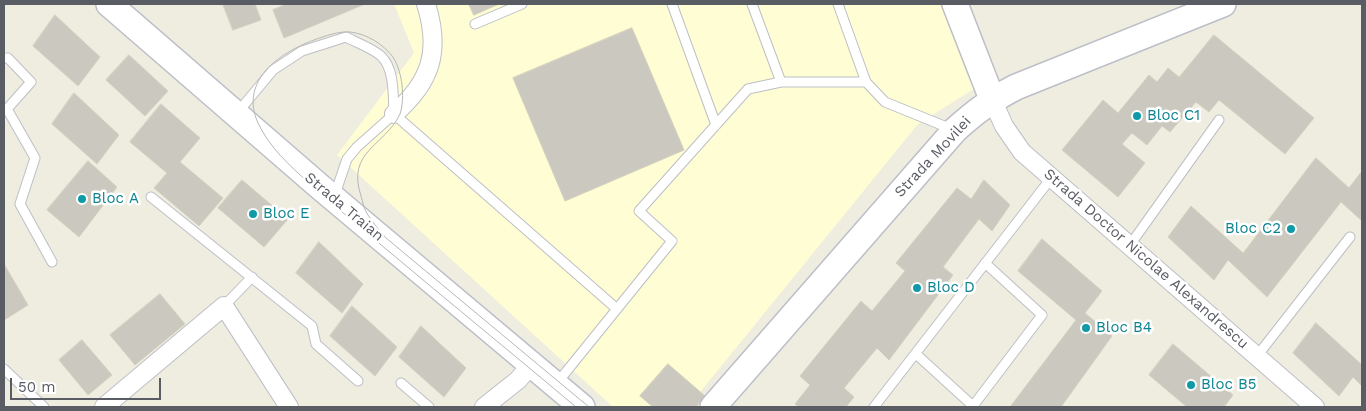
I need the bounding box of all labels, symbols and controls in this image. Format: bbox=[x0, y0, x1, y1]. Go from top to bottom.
place label: Bloc C1 bbox=[1147, 107, 1200, 125]
marker: Bloc C1 bbox=[1131, 110, 1143, 122]
street label: Strada Movilei bbox=[891, 113, 975, 201]
street label: Strada Doctor Nicolae Alexandrescu bbox=[1040, 165, 1252, 353]
street label: Strada Traian bbox=[301, 169, 387, 245]
place label: Bloc A bbox=[92, 190, 139, 208]
marker: Bloc A bbox=[76, 193, 88, 205]
place label: Bloc E bbox=[263, 205, 309, 223]
marker: Bloc E bbox=[247, 208, 259, 220]
place label: Bloc C2 bbox=[1225, 220, 1281, 238]
marker: Bloc C2 bbox=[1285, 223, 1297, 235]
place label: Bloc D bbox=[927, 279, 975, 297]
marker: Bloc D bbox=[911, 282, 923, 294]
place label: Bloc B4 bbox=[1096, 319, 1152, 337]
marker: Bloc B4 bbox=[1080, 322, 1092, 334]
scale bar bbox=[12, 368, 164, 400]
place label: Bloc B5 bbox=[1201, 376, 1256, 394]
text: 50 m bbox=[18, 378, 55, 396]
marker: Bloc B5 bbox=[1185, 379, 1197, 391]

